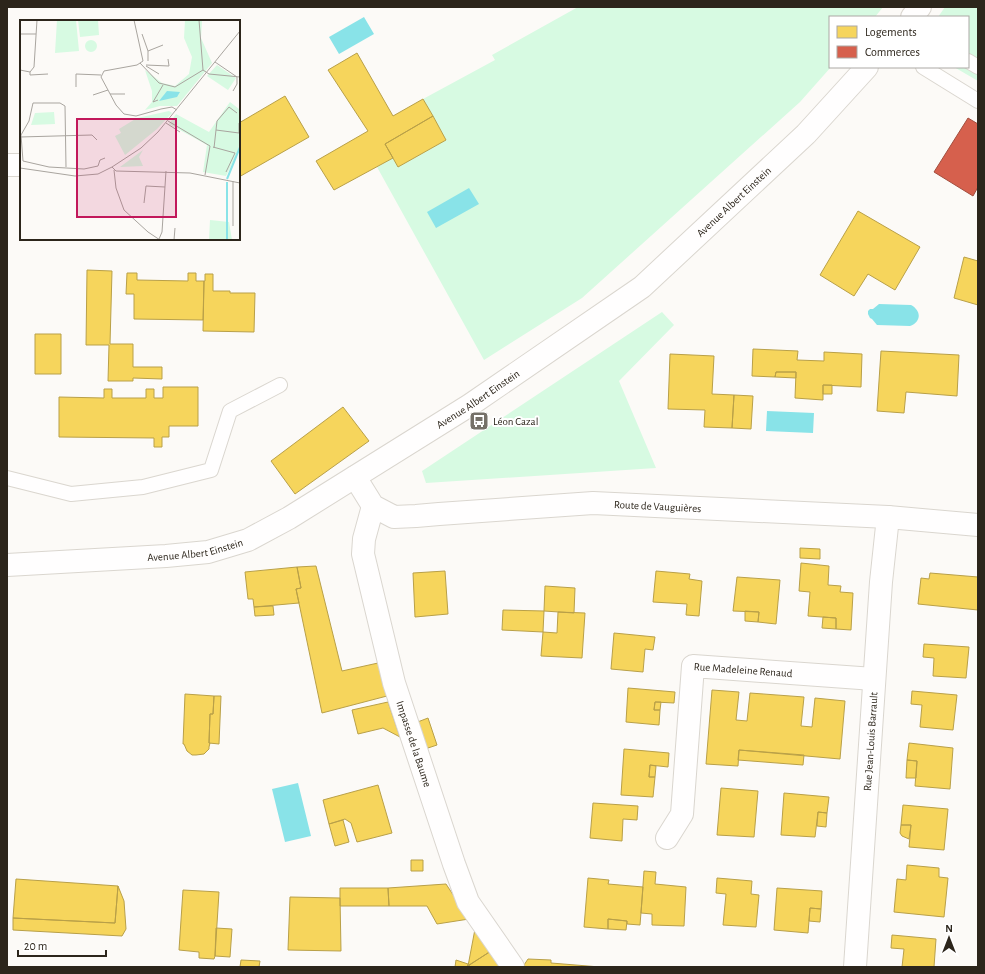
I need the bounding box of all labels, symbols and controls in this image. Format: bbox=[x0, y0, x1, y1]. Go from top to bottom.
legend bbox=[829, 16, 969, 68]
inset map bbox=[20, 20, 240, 240]
text: Logements bbox=[865, 26, 917, 38]
text: Commerces bbox=[865, 46, 920, 58]
street label: Avenue Albert Einstein bbox=[694, 164, 773, 239]
street label: Avenue Albert Einstein bbox=[434, 367, 521, 430]
bus stop icon: Léon Cazal bbox=[468, 410, 490, 432]
place label: Léon Cazal bbox=[493, 416, 538, 427]
street label: Route de Vauguières bbox=[614, 498, 702, 514]
street label: Avenue Albert Einstein bbox=[147, 536, 244, 563]
street label: Rue Madeleine Renaud bbox=[693, 661, 793, 679]
street label: Rue Jean-Louis Barrault bbox=[861, 691, 879, 791]
street label: Impasse de la Baume bbox=[395, 699, 434, 788]
north arrow bbox=[929, 918, 969, 958]
text: N bbox=[945, 923, 953, 934]
scale bar bbox=[18, 932, 106, 958]
text: 20 m bbox=[24, 940, 47, 952]

